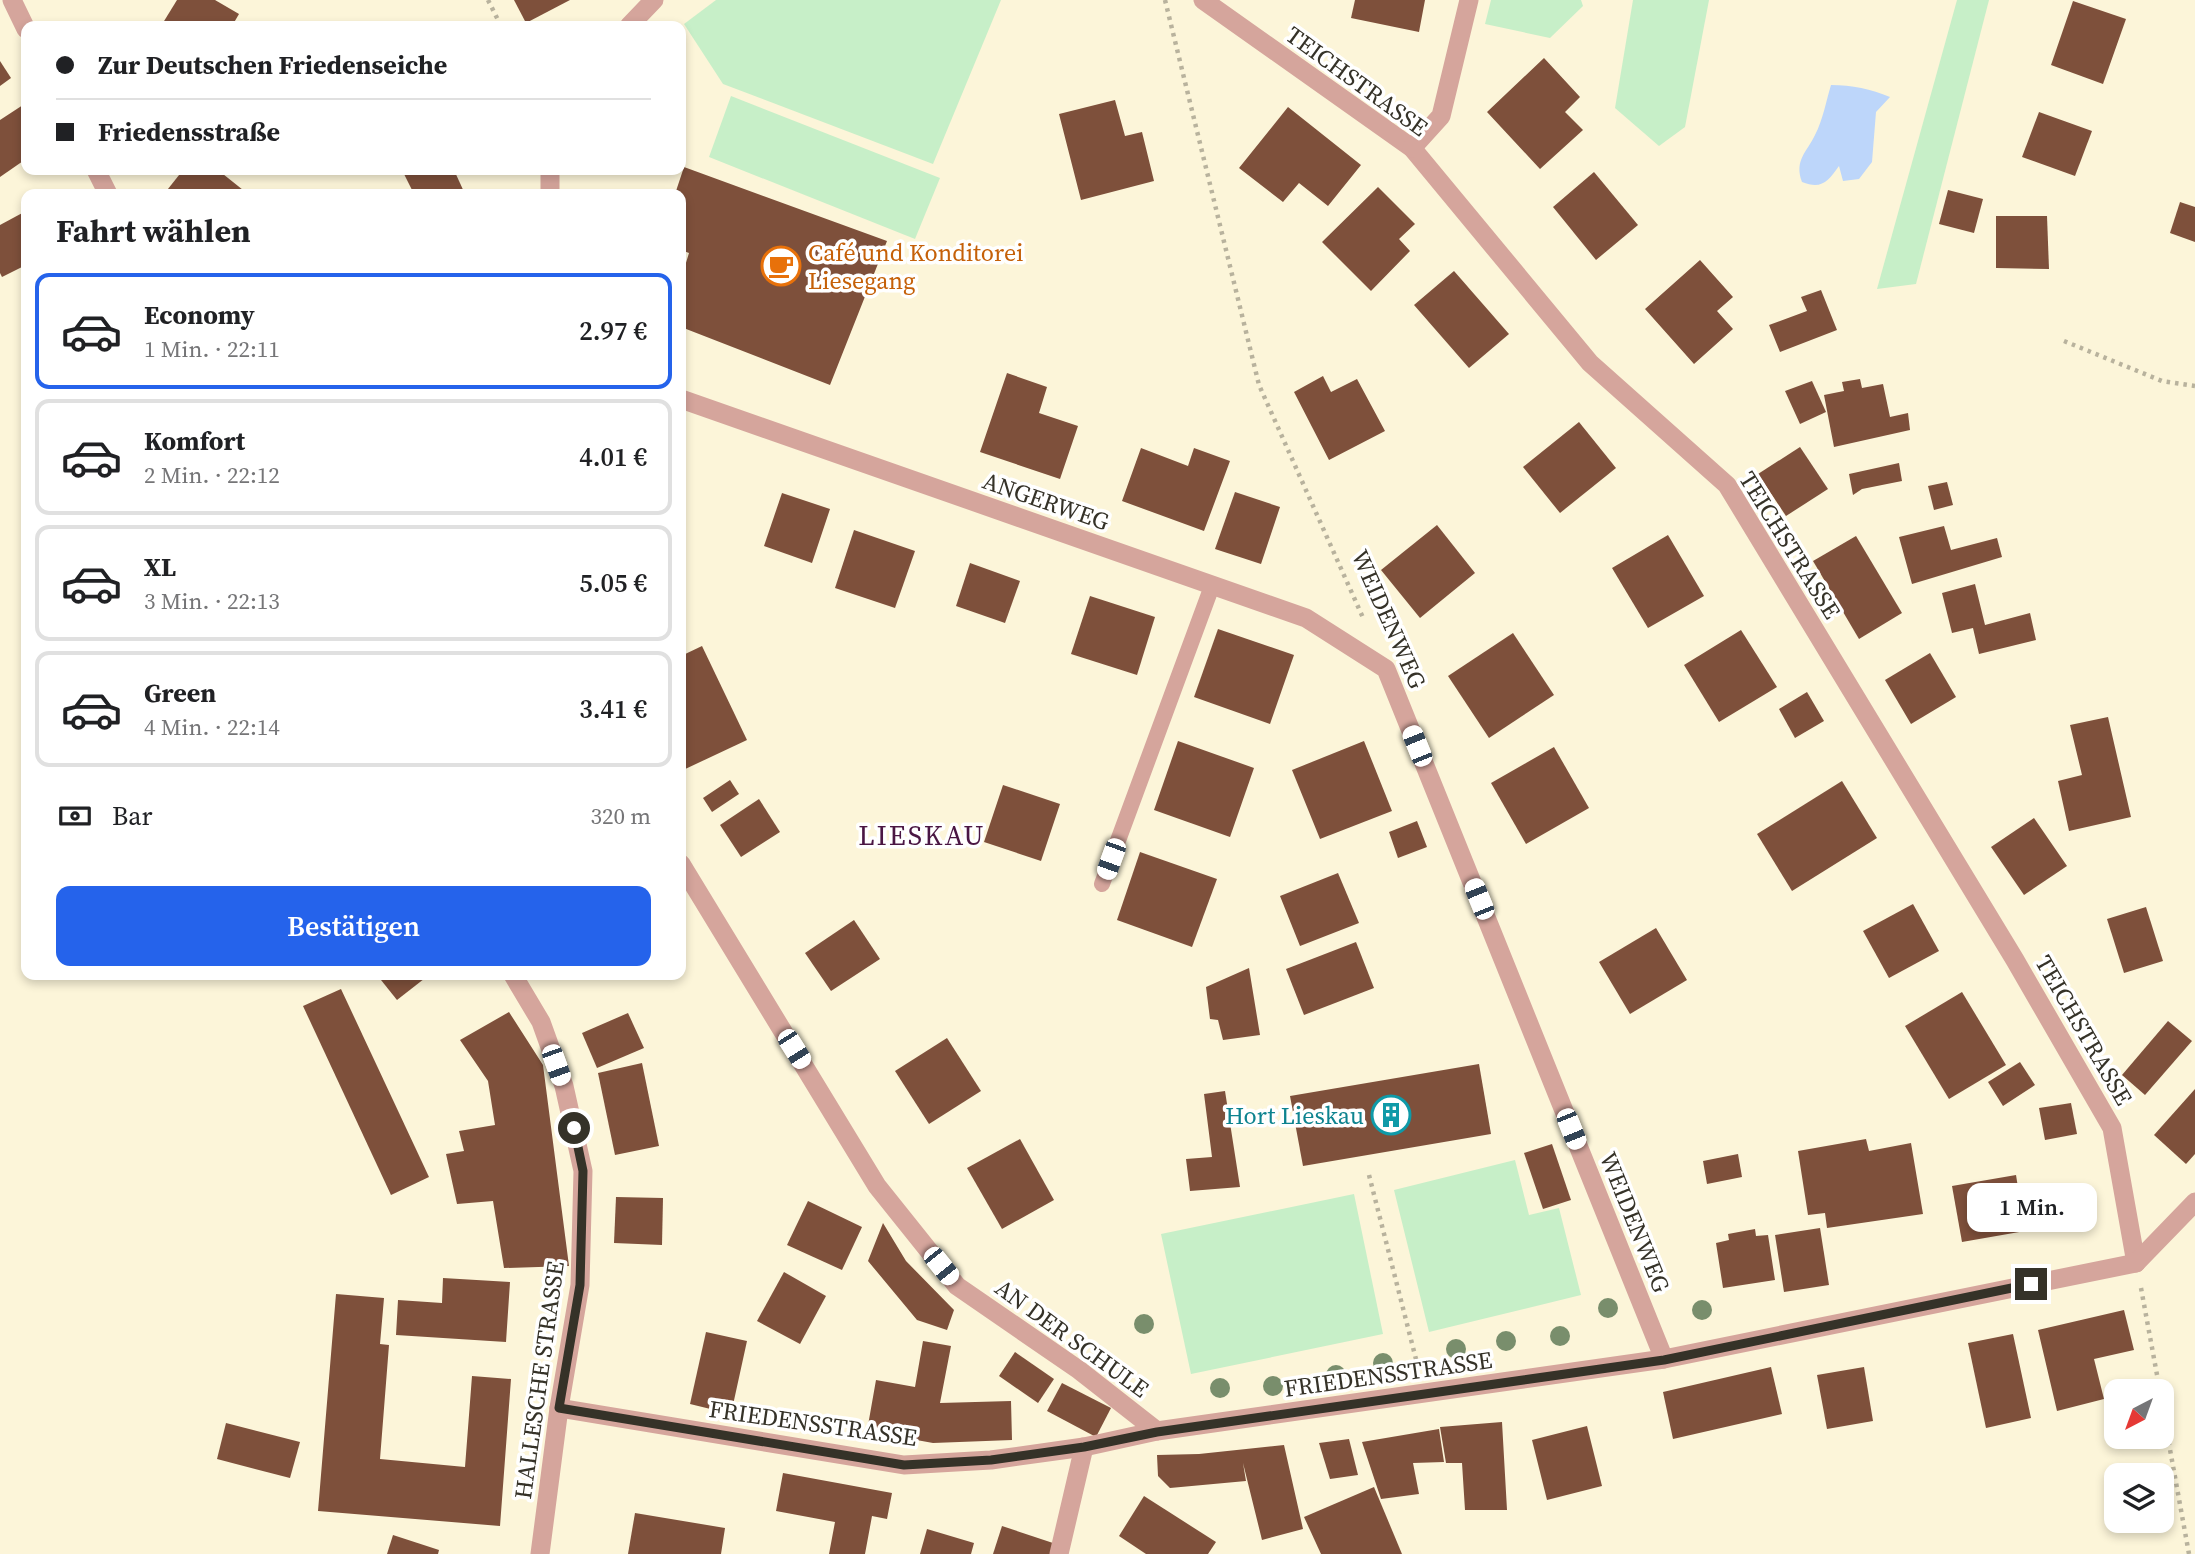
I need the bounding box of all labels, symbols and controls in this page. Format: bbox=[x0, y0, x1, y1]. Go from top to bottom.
street label: TEICHSTRASSE bbox=[1279, 18, 1435, 144]
text: Zur Deutschen Friedenseiche bbox=[98, 47, 447, 83]
text: Friedensstraße bbox=[98, 114, 280, 150]
text: Fahrt wählen bbox=[56, 209, 251, 253]
place label: Café und Konditorei Liesegang bbox=[808, 236, 1023, 297]
cafe icon: Café und Konditorei Liesegang bbox=[760, 245, 802, 287]
text: Economy bbox=[144, 297, 255, 333]
icon: car bbox=[60, 300, 123, 363]
text: 2.97 € bbox=[579, 313, 647, 349]
text: 1 Min. · 22:11 bbox=[144, 333, 280, 365]
text: Komfort bbox=[144, 423, 245, 459]
icon: car bbox=[60, 426, 123, 489]
text: 4.01 € bbox=[579, 439, 647, 475]
text: 2 Min. · 22:12 bbox=[144, 459, 280, 491]
street label: ANGERWEG bbox=[978, 464, 1114, 538]
street label: TEICHSTRASSE bbox=[1731, 465, 1849, 625]
street label: WEIDENWEG bbox=[1344, 544, 1435, 694]
text: XL bbox=[144, 549, 176, 585]
icon: car bbox=[60, 552, 123, 615]
text: 5.05 € bbox=[579, 565, 647, 601]
text: 3 Min. · 22:13 bbox=[144, 585, 280, 617]
text: Green bbox=[144, 675, 216, 711]
icon: car bbox=[60, 678, 123, 741]
text: 3.41 € bbox=[579, 691, 647, 727]
text: 4 Min. · 22:14 bbox=[144, 711, 280, 743]
car bbox=[1400, 723, 1435, 769]
icon: cash bbox=[56, 797, 94, 835]
text: Bar bbox=[112, 798, 152, 834]
text: 320 m bbox=[590, 800, 651, 832]
district label: LIESKAU bbox=[858, 816, 986, 854]
car bbox=[1094, 836, 1129, 882]
car bbox=[1462, 876, 1497, 922]
button: Bestätigen bbox=[56, 886, 651, 966]
street label: TEICHSTRASSE bbox=[2028, 949, 2140, 1111]
car bbox=[774, 1026, 815, 1072]
car bbox=[539, 1042, 574, 1088]
building icon: Hort Lieskau bbox=[1370, 1094, 1412, 1136]
place label: Hort Lieskau bbox=[1225, 1099, 1364, 1132]
car bbox=[1554, 1106, 1589, 1152]
route start bbox=[558, 1112, 590, 1144]
street label: WEIDENWEG bbox=[1592, 1147, 1678, 1298]
callout: 1 Min. bbox=[1966, 1182, 2096, 1232]
text: 1 Min. bbox=[1999, 1191, 2065, 1223]
car bbox=[920, 1243, 963, 1289]
street label: HALLESCHE STRASSE bbox=[506, 1259, 572, 1501]
route end bbox=[2015, 1268, 2047, 1300]
street label: AN DER SCHULE bbox=[988, 1271, 1156, 1405]
street label: FRIEDENSSTRASSE bbox=[1282, 1343, 1494, 1405]
north arrow bbox=[2104, 1379, 2174, 1449]
map controls bbox=[2104, 1379, 2174, 1533]
street label: FRIEDENSSTRASSE bbox=[707, 1392, 919, 1454]
button: layers bbox=[2104, 1463, 2174, 1533]

